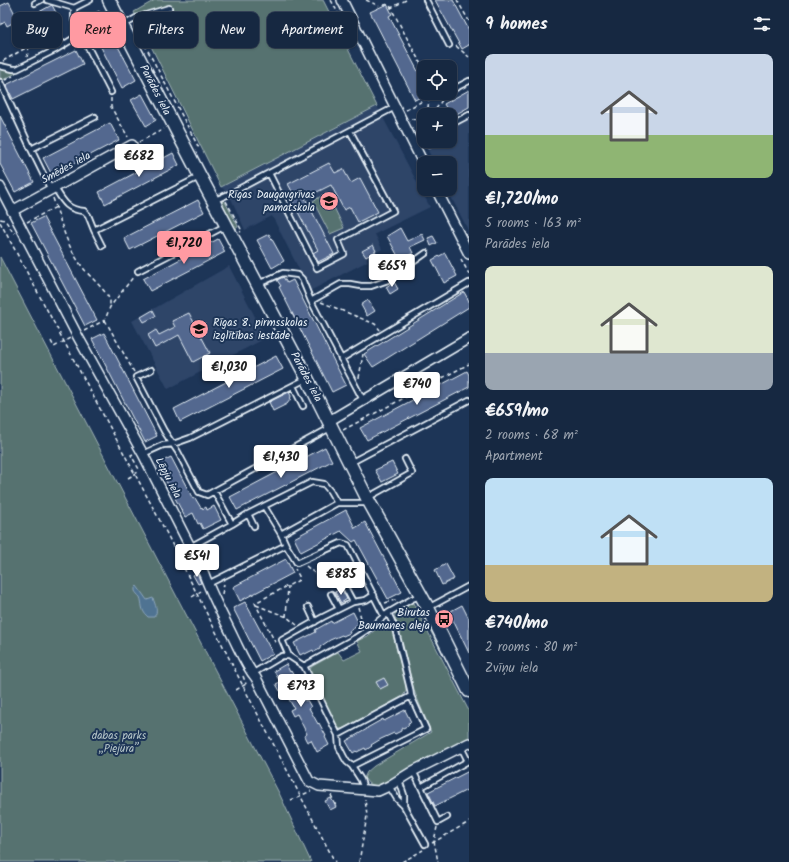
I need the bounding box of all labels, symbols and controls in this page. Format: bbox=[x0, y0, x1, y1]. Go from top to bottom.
text: 9 homes bbox=[485, 11, 548, 38]
chip: Buy bbox=[12, 12, 62, 48]
chip: Rent bbox=[70, 12, 126, 48]
chip: Filters bbox=[134, 12, 198, 48]
chip: New bbox=[206, 12, 259, 48]
chip: Apartment bbox=[267, 12, 357, 48]
icon: filters bbox=[751, 13, 773, 35]
map controls bbox=[417, 60, 457, 196]
button: locate bbox=[417, 60, 457, 100]
street label: Parādes iela bbox=[135, 61, 175, 119]
icon: home bbox=[593, 80, 665, 152]
button: + bbox=[417, 108, 457, 148]
pin: €682 bbox=[115, 144, 163, 178]
text: €682 bbox=[124, 146, 154, 167]
street label: Smēdes iela bbox=[38, 147, 94, 189]
button: − bbox=[417, 156, 457, 196]
place label: Rīgas Daugavgrīvas pamatskola bbox=[228, 186, 315, 217]
text: €1,720/mo bbox=[485, 186, 559, 213]
school or university icon: Rīgas Daugavgrīvas pamatskola bbox=[318, 190, 340, 212]
text: 5 rooms · 163 m² bbox=[485, 213, 581, 234]
pin: €1,720 bbox=[151, 231, 217, 265]
text: €1,720 bbox=[166, 233, 202, 254]
text: Parādes iela bbox=[485, 234, 550, 255]
pin: €659 bbox=[368, 254, 416, 288]
text: €659 bbox=[378, 256, 406, 277]
icon: home bbox=[593, 292, 665, 364]
place label: Rīgas 8. pirmsskolas izglītības iestāde bbox=[213, 314, 308, 345]
school or university icon: Rīgas 8. pirmsskolas izglītības iestāde bbox=[188, 318, 210, 340]
street label: Parādes iela bbox=[285, 349, 327, 405]
pin: €1,030 bbox=[196, 355, 262, 389]
text: €1,030 bbox=[211, 357, 247, 378]
pin: €740 bbox=[393, 372, 441, 406]
text: €740 bbox=[403, 374, 431, 395]
text: €659/mo bbox=[485, 398, 549, 425]
text: 2 rooms · 68 m² bbox=[485, 425, 578, 446]
pin: €1,430 bbox=[248, 445, 314, 479]
text: Apartment bbox=[485, 446, 543, 467]
text: €1,430 bbox=[263, 447, 299, 468]
street label: Lēpju iela bbox=[150, 454, 186, 502]
icon: home bbox=[593, 504, 665, 576]
pin: €541 bbox=[173, 544, 221, 578]
text: €541 bbox=[184, 546, 210, 567]
pin: €885 bbox=[317, 562, 365, 596]
text: €885 bbox=[326, 564, 356, 585]
place label: Birutas Baumanes aleja bbox=[358, 604, 430, 635]
bus stop icon: Birutas Baumanes aleja bbox=[433, 608, 455, 630]
text: €740/mo bbox=[485, 610, 548, 637]
text: 2 rooms · 80 m² bbox=[485, 637, 577, 658]
text: Zvīņu iela bbox=[485, 658, 538, 679]
pin: €793 bbox=[277, 674, 325, 708]
text: €793 bbox=[287, 676, 315, 697]
park label: dabas parks „Piejūra” bbox=[92, 727, 147, 758]

